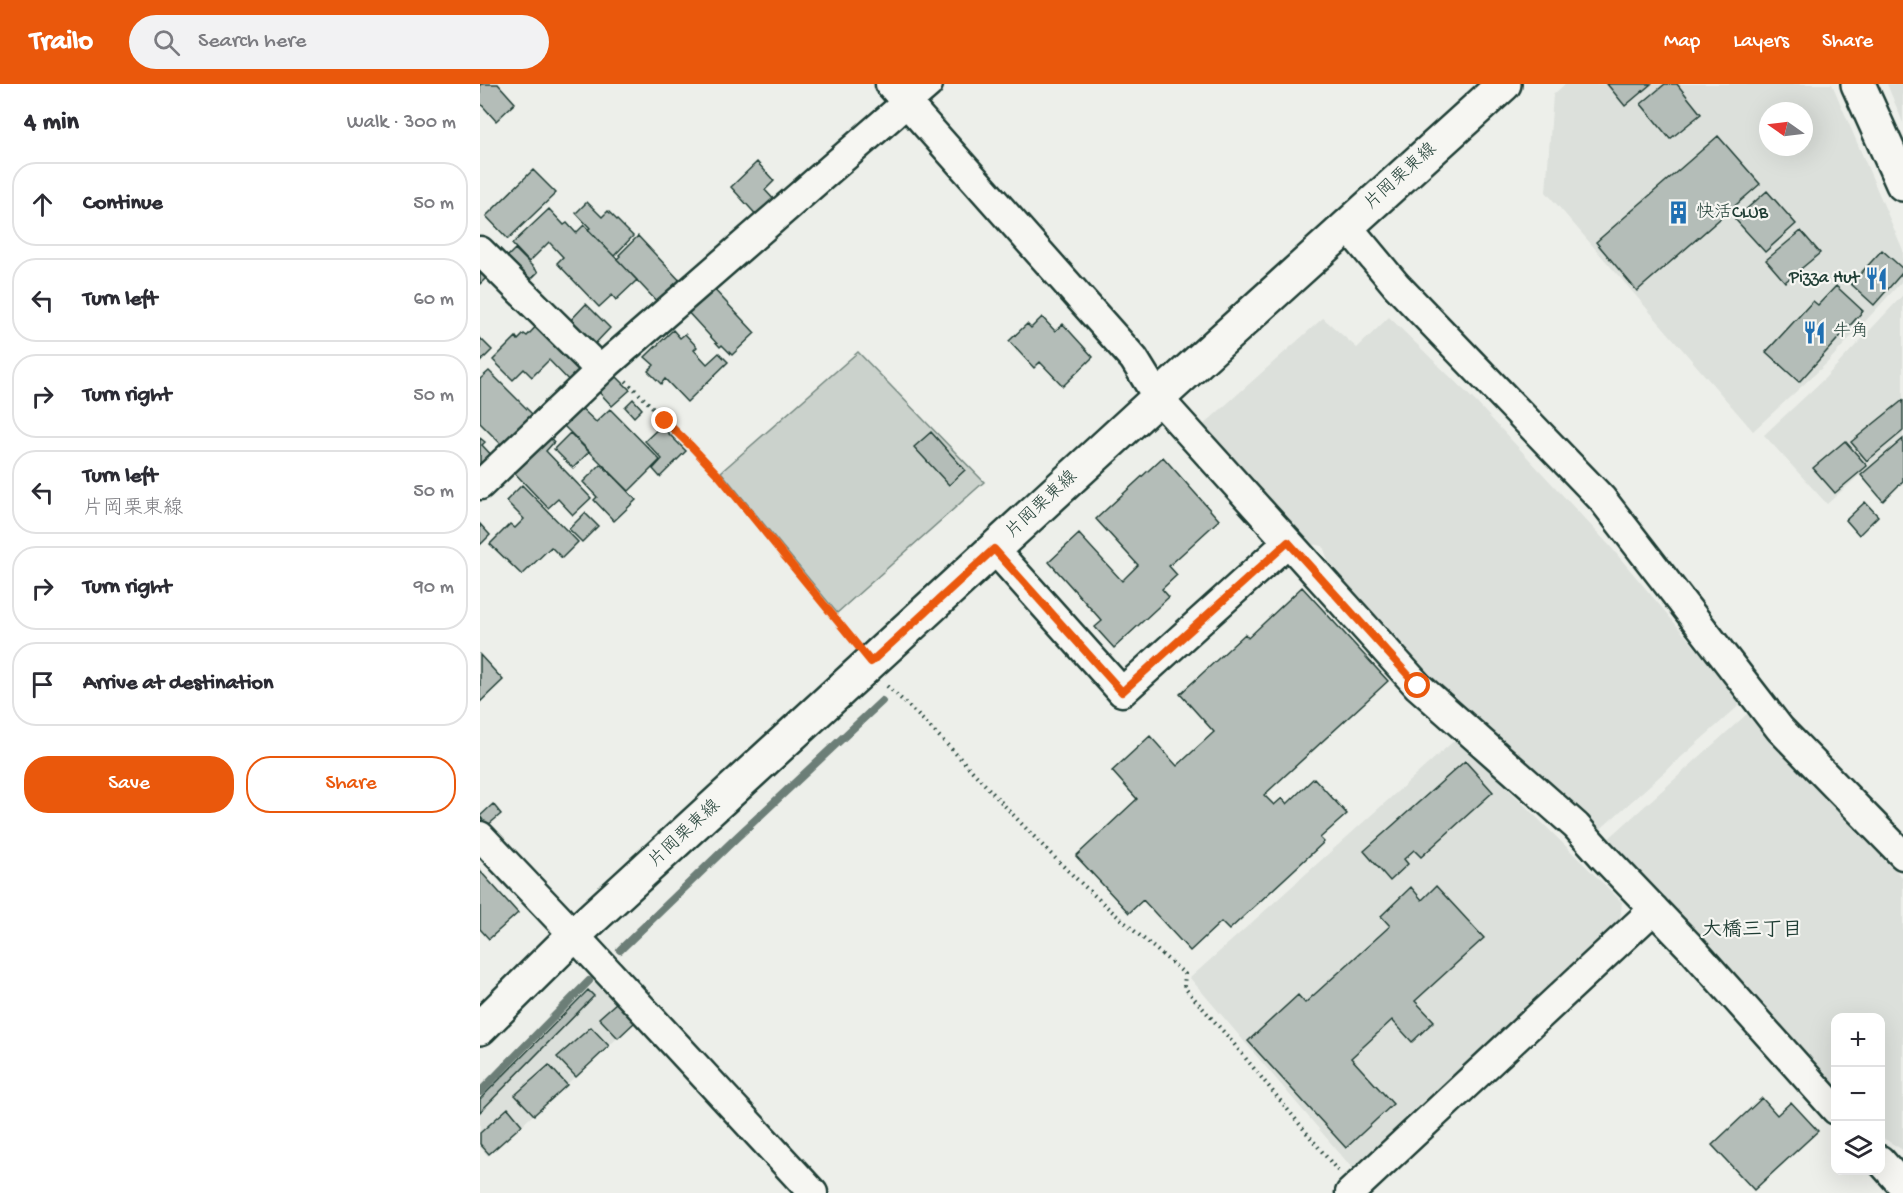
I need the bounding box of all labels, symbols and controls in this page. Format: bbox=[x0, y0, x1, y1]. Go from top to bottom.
search box bbox=[129, 15, 549, 69]
text: Trailo bbox=[30, 26, 93, 59]
icon: search bbox=[150, 26, 183, 59]
text: Search here bbox=[198, 29, 306, 55]
text: Map bbox=[1664, 30, 1700, 55]
text: Layers bbox=[1733, 30, 1789, 55]
text: Share bbox=[1822, 30, 1873, 55]
north arrow bbox=[1759, 102, 1813, 156]
text: 4 min bbox=[24, 108, 79, 139]
text: Walk · 300 m bbox=[347, 112, 456, 135]
street label: 片岡栗東線 bbox=[1360, 138, 1441, 215]
icon: ahead bbox=[26, 188, 59, 221]
text: Continue bbox=[83, 191, 163, 217]
text: 50 m bbox=[413, 193, 454, 216]
building icon: 快活CLUB bbox=[1665, 200, 1691, 226]
place label: 快活CLUB bbox=[1696, 202, 1769, 224]
restaurant icon: Pizza Hut bbox=[1864, 265, 1890, 291]
place label: Pizza Hut bbox=[1788, 268, 1861, 289]
icon: left bbox=[26, 284, 59, 317]
text: Turn left bbox=[83, 287, 157, 313]
text: 60 m bbox=[414, 289, 454, 312]
restaurant icon: 牛角 bbox=[1802, 319, 1828, 345]
place label: 牛角 bbox=[1833, 321, 1869, 343]
icon: right bbox=[26, 380, 59, 413]
text: Turn right bbox=[83, 383, 171, 409]
text: 50 m bbox=[413, 385, 454, 408]
route end bbox=[651, 407, 677, 433]
text: Turn left bbox=[83, 464, 157, 490]
street label: 片岡栗東線 bbox=[1001, 466, 1082, 543]
icon: left bbox=[26, 476, 59, 509]
text: 50 m bbox=[413, 481, 454, 504]
text: 片岡栗東線 bbox=[83, 498, 183, 521]
icon: right bbox=[26, 572, 59, 605]
text: Turn right bbox=[83, 575, 171, 601]
text: 90 m bbox=[414, 577, 454, 600]
icon: arrive bbox=[26, 668, 59, 701]
text: Arrive at destination bbox=[83, 671, 273, 697]
route start bbox=[1404, 672, 1430, 698]
button: Save bbox=[24, 756, 234, 813]
button: Share bbox=[246, 756, 456, 813]
street label: 片岡栗東線 bbox=[644, 795, 725, 872]
district label: 大橋三丁目 bbox=[1702, 919, 1802, 943]
map controls bbox=[1831, 1013, 1885, 1175]
button: + bbox=[1831, 1013, 1885, 1067]
button: − bbox=[1831, 1067, 1885, 1121]
button: layers bbox=[1831, 1121, 1885, 1175]

